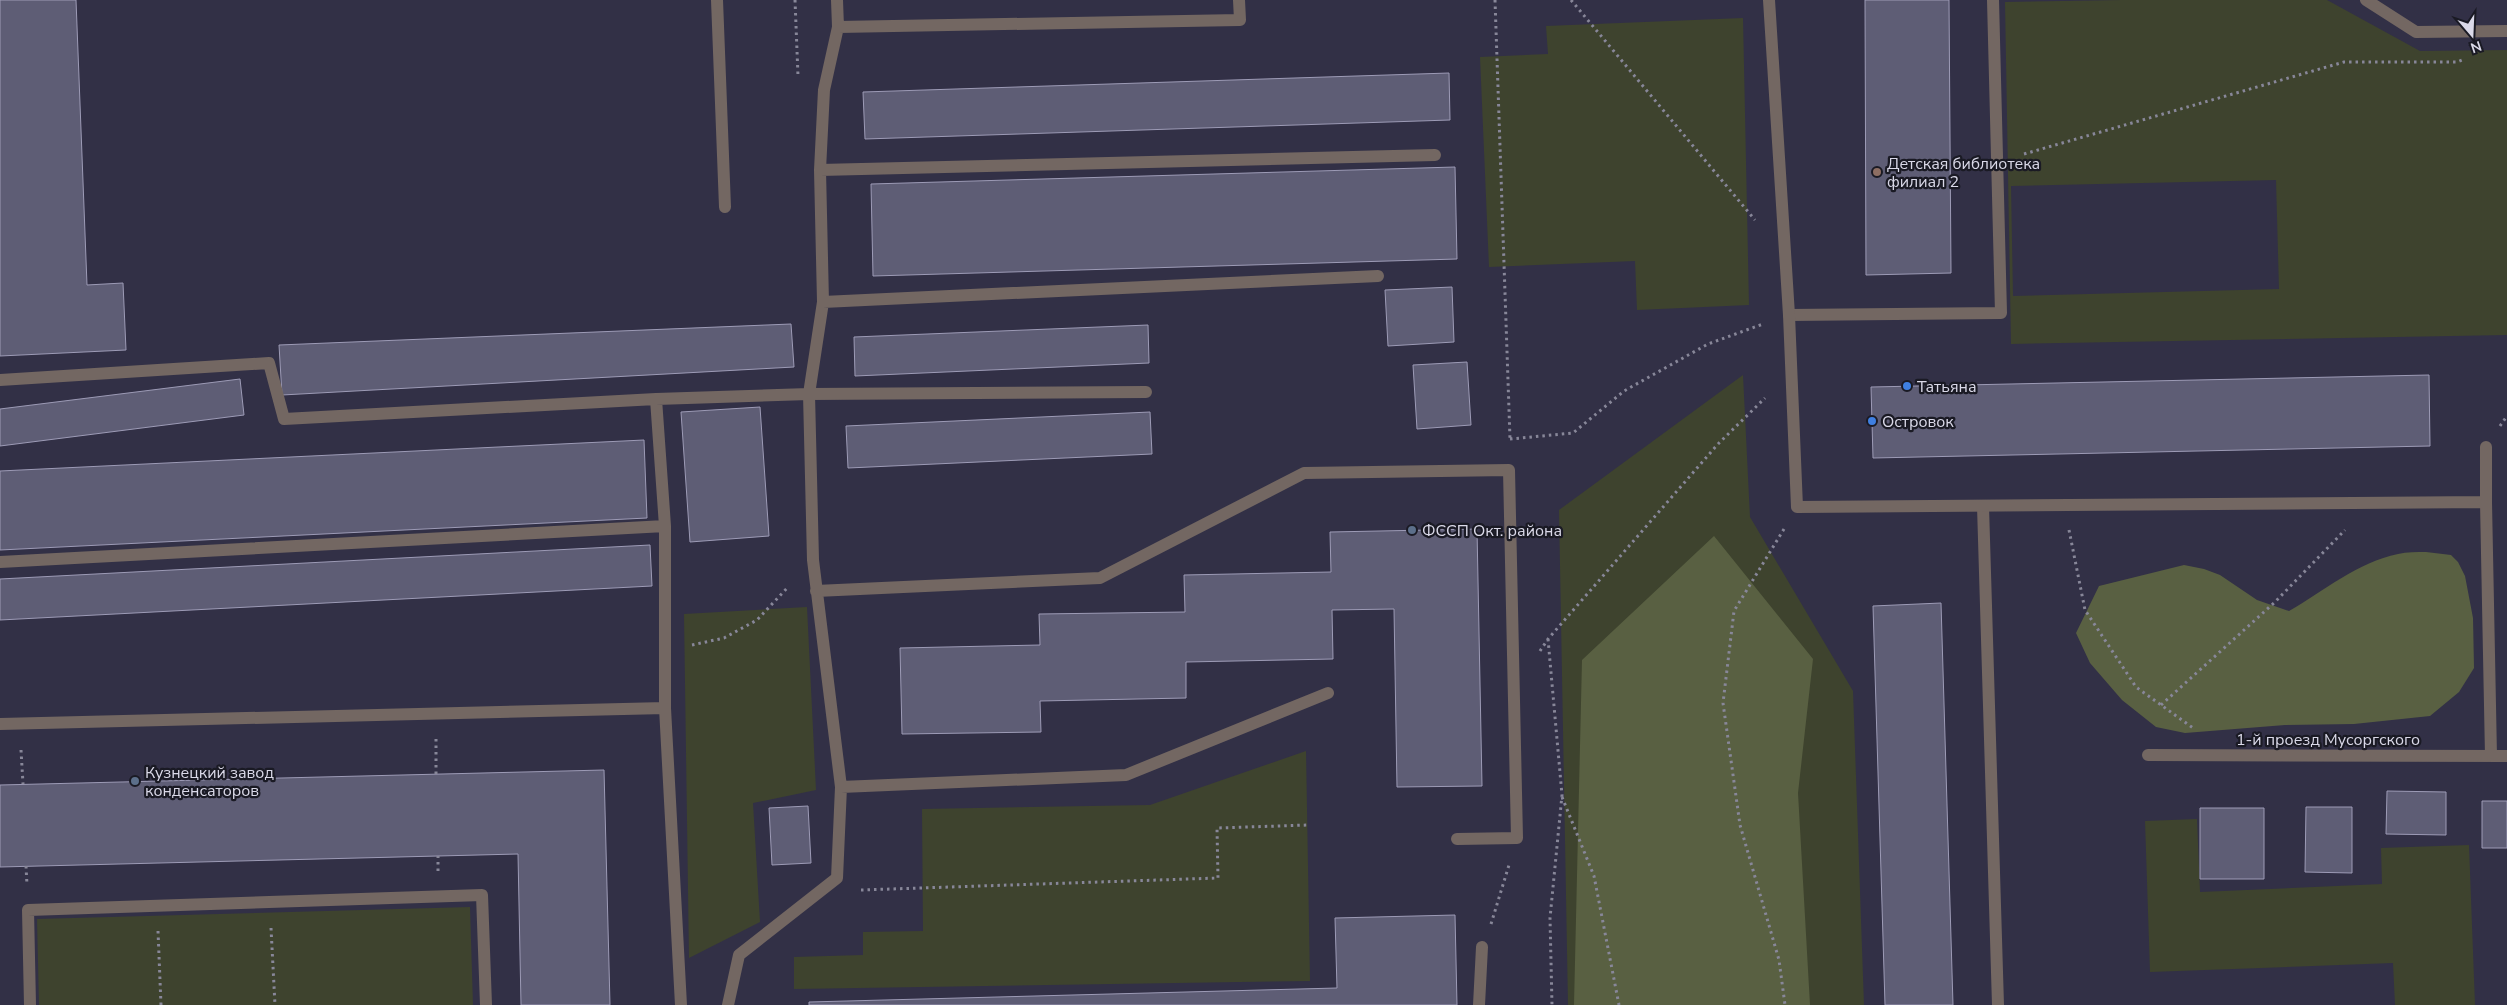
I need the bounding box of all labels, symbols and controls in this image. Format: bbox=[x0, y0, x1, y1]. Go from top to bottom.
north arrow bbox=[2447, 10, 2497, 60]
text: N bbox=[2468, 36, 2484, 58]
place label: Детская библиотека филиал 2 bbox=[1887, 153, 2040, 193]
marker: Детская библиотека филиал 2 bbox=[1871, 166, 1883, 178]
place label: Татьяна bbox=[1917, 376, 1977, 398]
marker: Татьяна bbox=[1901, 380, 1913, 392]
place label: Островок bbox=[1882, 411, 1954, 433]
marker: Островок bbox=[1866, 415, 1878, 427]
place label: ФССП Окт. района bbox=[1422, 520, 1562, 542]
marker: ФССП Окт. района bbox=[1406, 524, 1418, 536]
street label: 1-й проезд Мусоргского bbox=[2236, 729, 2420, 751]
place label: Кузнецкий завод конденсаторов bbox=[145, 762, 274, 802]
marker: Кузнецкий завод конденсаторов bbox=[129, 775, 141, 787]

